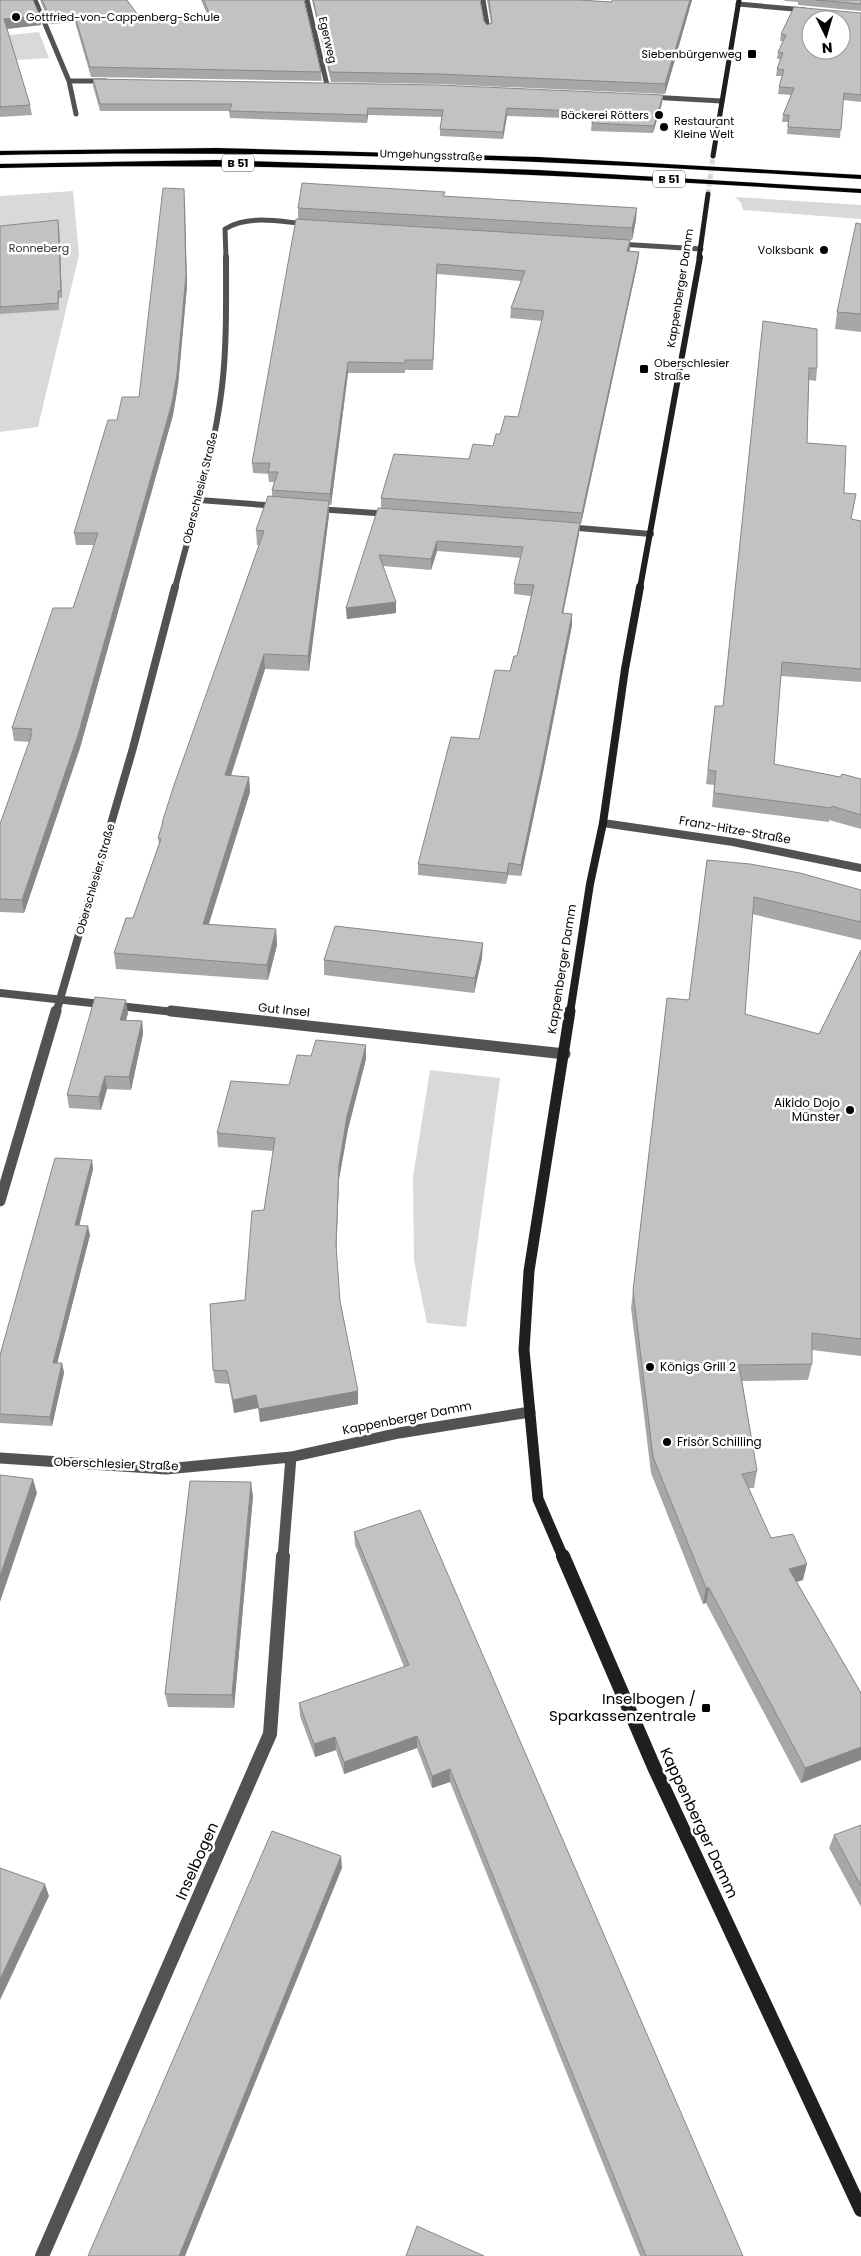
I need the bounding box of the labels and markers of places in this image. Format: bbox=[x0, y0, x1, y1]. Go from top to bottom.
place label: Gottfried-von-Cappenberg-Schule bbox=[26, 9, 220, 25]
marker: Gottfried-von-Cappenberg-Schule bbox=[10, 11, 22, 23]
place label: Siebenbürgenweg bbox=[642, 46, 742, 62]
marker: Siebenbürgenweg bbox=[746, 48, 758, 60]
place label: Bäckerei Rötters bbox=[561, 107, 649, 123]
marker: Bäckerei Rötters bbox=[653, 109, 665, 121]
place label: Restaurant Kleine Welt bbox=[674, 113, 734, 142]
marker: Restaurant Kleine Welt bbox=[658, 121, 670, 133]
place label: Volksbank bbox=[758, 242, 814, 258]
marker: Volksbank bbox=[818, 244, 830, 256]
place label: Oberschlesier Straße bbox=[654, 355, 729, 384]
marker: Oberschlesier Straße bbox=[638, 363, 650, 375]
place label: Aikido Dojo Münster bbox=[774, 1094, 841, 1125]
marker: Aikido Dojo Münster bbox=[844, 1104, 856, 1116]
place label: Königs Grill 2 bbox=[660, 1358, 736, 1375]
marker: Königs Grill 2 bbox=[644, 1361, 656, 1373]
place label: Frisör Schilling bbox=[677, 1433, 762, 1450]
marker: Frisör Schilling bbox=[661, 1436, 673, 1448]
place label: Inselbogen / Sparkassenzentrale bbox=[549, 1688, 696, 1726]
marker: Inselbogen / Sparkassenzentrale bbox=[700, 1702, 712, 1714]

